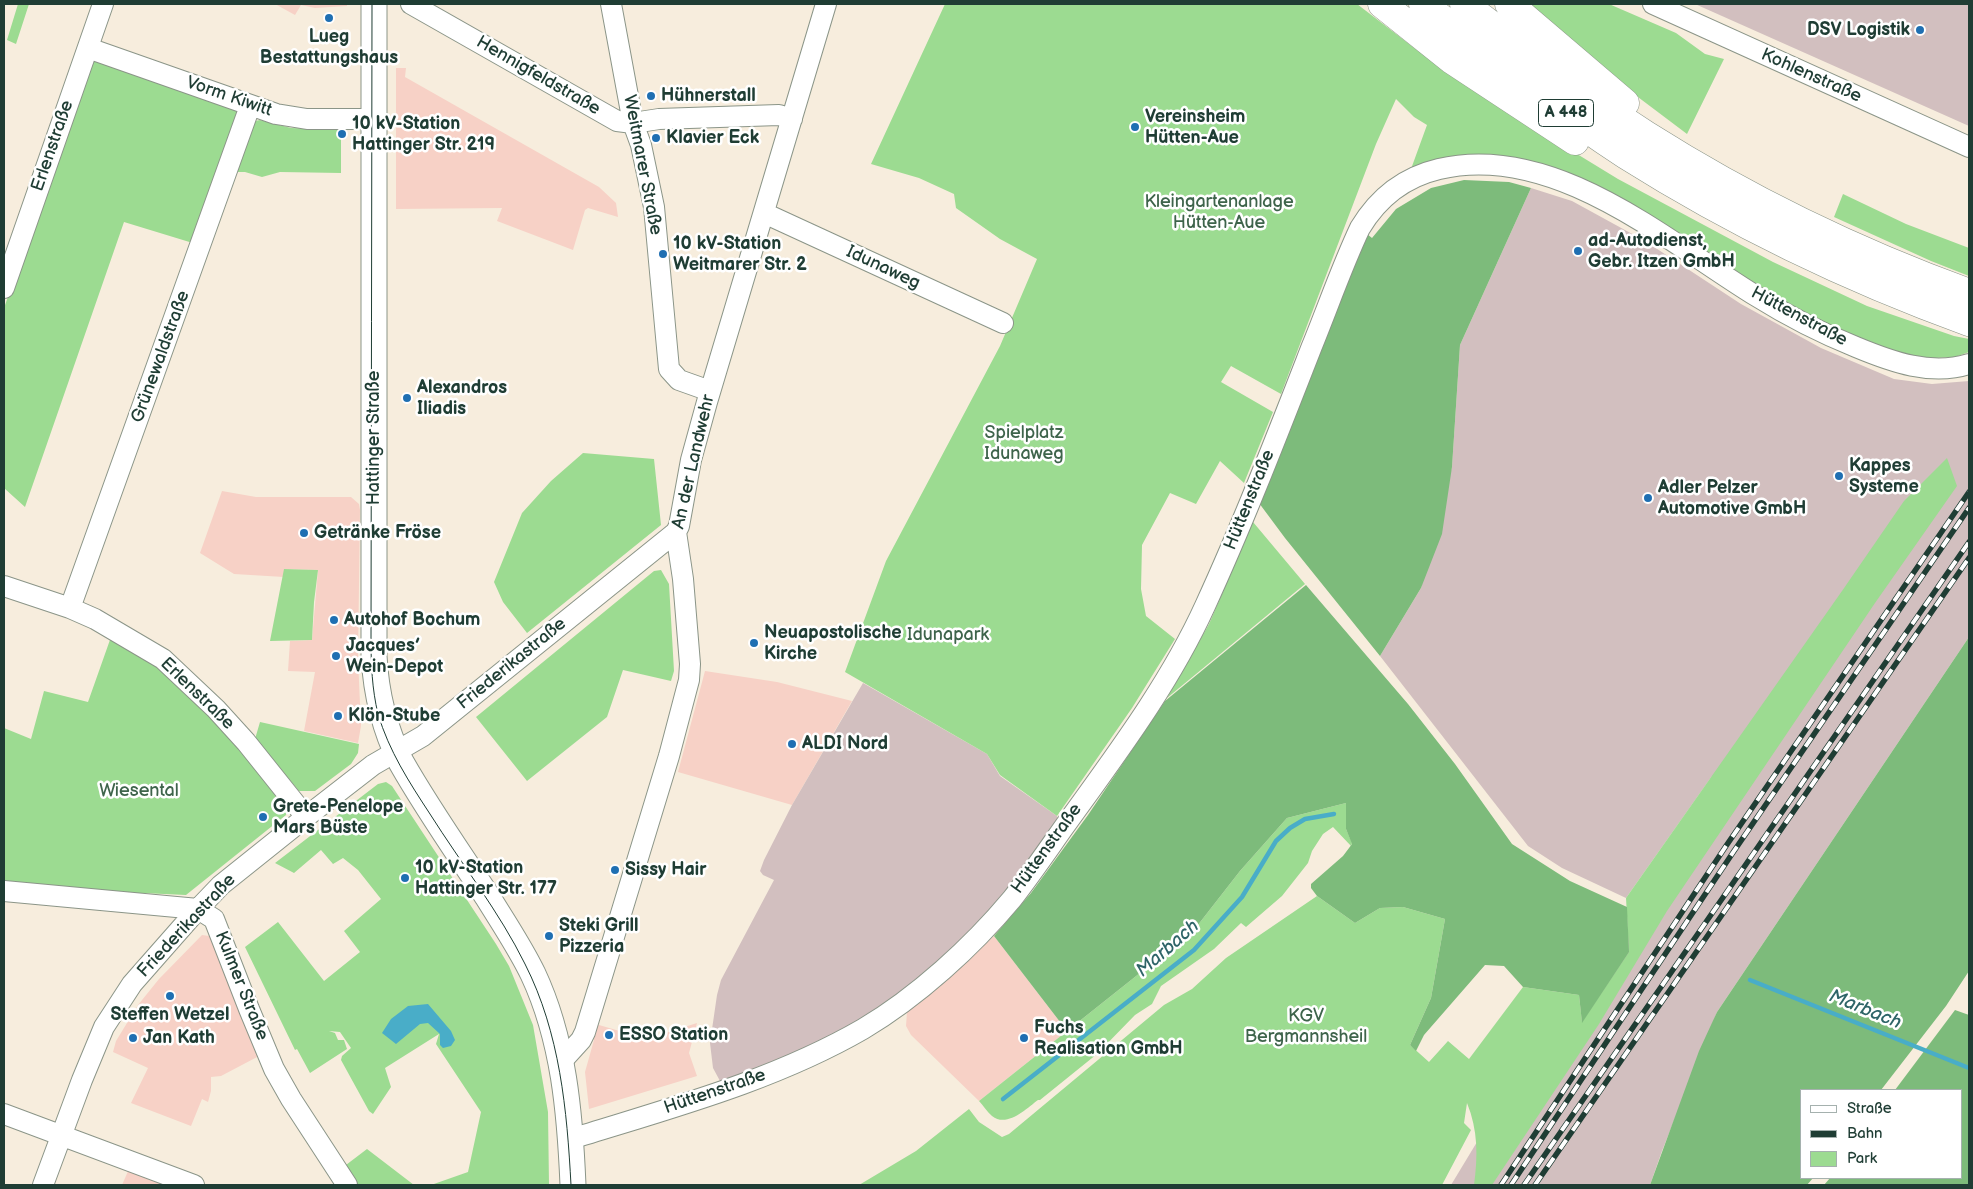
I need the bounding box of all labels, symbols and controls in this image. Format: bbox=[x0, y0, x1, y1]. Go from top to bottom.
marker: Lueg Bestattungshaus bbox=[323, 12, 335, 24]
place label: DSV Logistik bbox=[1807, 19, 1910, 41]
marker: DSV Logistik bbox=[1914, 24, 1926, 36]
place label: Lueg Bestattungshaus bbox=[260, 26, 398, 68]
street label: Hennigfeldstraße bbox=[472, 32, 604, 120]
street label: Kohlenstraße bbox=[1757, 44, 1865, 108]
street label: Vorm Kiwitt bbox=[183, 72, 275, 122]
place label: Hühnerstall bbox=[661, 85, 756, 107]
marker: Hühnerstall bbox=[645, 90, 657, 102]
street label: Weitmarer Straße bbox=[618, 93, 666, 237]
street label: Erlenstraße bbox=[27, 98, 79, 194]
road number: A 448 bbox=[1538, 100, 1594, 126]
place label: Vereinsheim Hütten-Aue bbox=[1145, 106, 1245, 148]
place label: 10 kV-Station Hattinger Str. 219 bbox=[352, 113, 495, 156]
marker: Vereinsheim Hütten-Aue bbox=[1129, 121, 1141, 133]
place label: Klavier Eck bbox=[666, 127, 759, 149]
marker: 10 kV-Station Hattinger Str. 219 bbox=[336, 128, 348, 140]
marker: Klavier Eck bbox=[650, 132, 662, 144]
park label: Kleingartenanlage Hütten-Aue bbox=[1144, 191, 1294, 233]
place label: ad-Autodienst, Gebr. Itzen GmbH bbox=[1588, 230, 1735, 272]
place label: 10 kV-Station Weitmarer Str. 2 bbox=[673, 233, 807, 276]
street label: Idunaweg bbox=[843, 241, 923, 295]
marker: ad-Autodienst, Gebr. Itzen GmbH bbox=[1572, 245, 1584, 257]
marker: 10 kV-Station Weitmarer Str. 2 bbox=[657, 248, 669, 260]
street label: Hüttenstraße bbox=[1747, 283, 1851, 351]
street label: Grünewaldstraße bbox=[127, 288, 195, 426]
street label: Hattinger Straße bbox=[363, 371, 385, 505]
place label: Alexandros Iliadis bbox=[417, 377, 507, 419]
marker: Alexandros Iliadis bbox=[401, 392, 413, 404]
street label: An der Landwehr bbox=[668, 393, 720, 531]
park label: Spielplatz Idunaweg bbox=[984, 422, 1064, 464]
street label: Hüttenstraße bbox=[1220, 447, 1280, 553]
place label: Kappes Systeme bbox=[1849, 455, 1919, 498]
marker: Kappes Systeme bbox=[1833, 470, 1845, 482]
place label: Adler Pelzer Automotive GmbH bbox=[1658, 477, 1806, 520]
marker: Adler Pelzer Automotive GmbH bbox=[1642, 492, 1654, 504]
place label: Getränke Fröse bbox=[314, 522, 441, 544]
marker: Getränke Fröse bbox=[298, 527, 310, 539]
place label: Autohof Bochum bbox=[344, 609, 480, 631]
street label: Friederikastraße bbox=[453, 613, 571, 715]
marker: Autohof Bochum bbox=[328, 614, 340, 626]
place label: Neuapostolische Kirche bbox=[764, 622, 902, 664]
park label: Idunapark bbox=[907, 624, 989, 646]
place label: Jacques’ Wein-Depot bbox=[346, 635, 443, 678]
marker: Neuapostolische Kirche bbox=[748, 637, 760, 649]
marker: Jacques’ Wein-Depot bbox=[330, 650, 342, 662]
street label: Erlenstraße bbox=[155, 653, 239, 735]
place label: Klön-Stube bbox=[348, 705, 440, 727]
marker: Klön-Stube bbox=[332, 710, 344, 722]
place label: ALDI Nord bbox=[802, 733, 888, 755]
marker: ALDI Nord bbox=[786, 738, 798, 750]
park label: Wiesental bbox=[99, 780, 179, 802]
place label: Grete-Penelope Mars Büste bbox=[273, 796, 403, 839]
street label: Hüttenstraße bbox=[1007, 800, 1087, 898]
marker: Grete-Penelope Mars Büste bbox=[257, 811, 269, 823]
place label: 10 kV-Station Hattinger Str. 177 bbox=[415, 857, 557, 900]
place label: Sissy Hair bbox=[625, 859, 706, 881]
marker: Sissy Hair bbox=[609, 864, 621, 876]
street label: Friederikastraße bbox=[133, 870, 241, 982]
marker: 10 kV-Station Hattinger Str. 177 bbox=[399, 872, 411, 884]
place label: Steki Grill Pizzeria bbox=[559, 915, 639, 958]
water label: Marbach bbox=[1132, 916, 1204, 982]
street label: Kulmer Straße bbox=[209, 928, 273, 1044]
marker: Steki Grill Pizzeria bbox=[543, 930, 555, 942]
water label: Marbach bbox=[1826, 985, 1904, 1035]
marker: Steffen Wetzel bbox=[164, 990, 176, 1002]
place label: Steffen Wetzel bbox=[111, 1004, 229, 1026]
park label: KGV Bergmannsheil bbox=[1245, 1005, 1367, 1048]
place label: Fuchs Realisation GmbH bbox=[1034, 1017, 1183, 1060]
place label: ESSO Station bbox=[619, 1024, 728, 1046]
place label: Jan Kath bbox=[143, 1027, 215, 1049]
marker: ESSO Station bbox=[603, 1029, 615, 1041]
marker: Jan Kath bbox=[127, 1032, 139, 1044]
marker: Fuchs Realisation GmbH bbox=[1018, 1032, 1030, 1044]
street label: Hüttenstraße bbox=[661, 1065, 769, 1119]
legend bbox=[1800, 1089, 1963, 1179]
text: Straße bbox=[1847, 1099, 1892, 1118]
text: Bahn bbox=[1847, 1124, 1883, 1143]
text: Park bbox=[1847, 1149, 1877, 1168]

